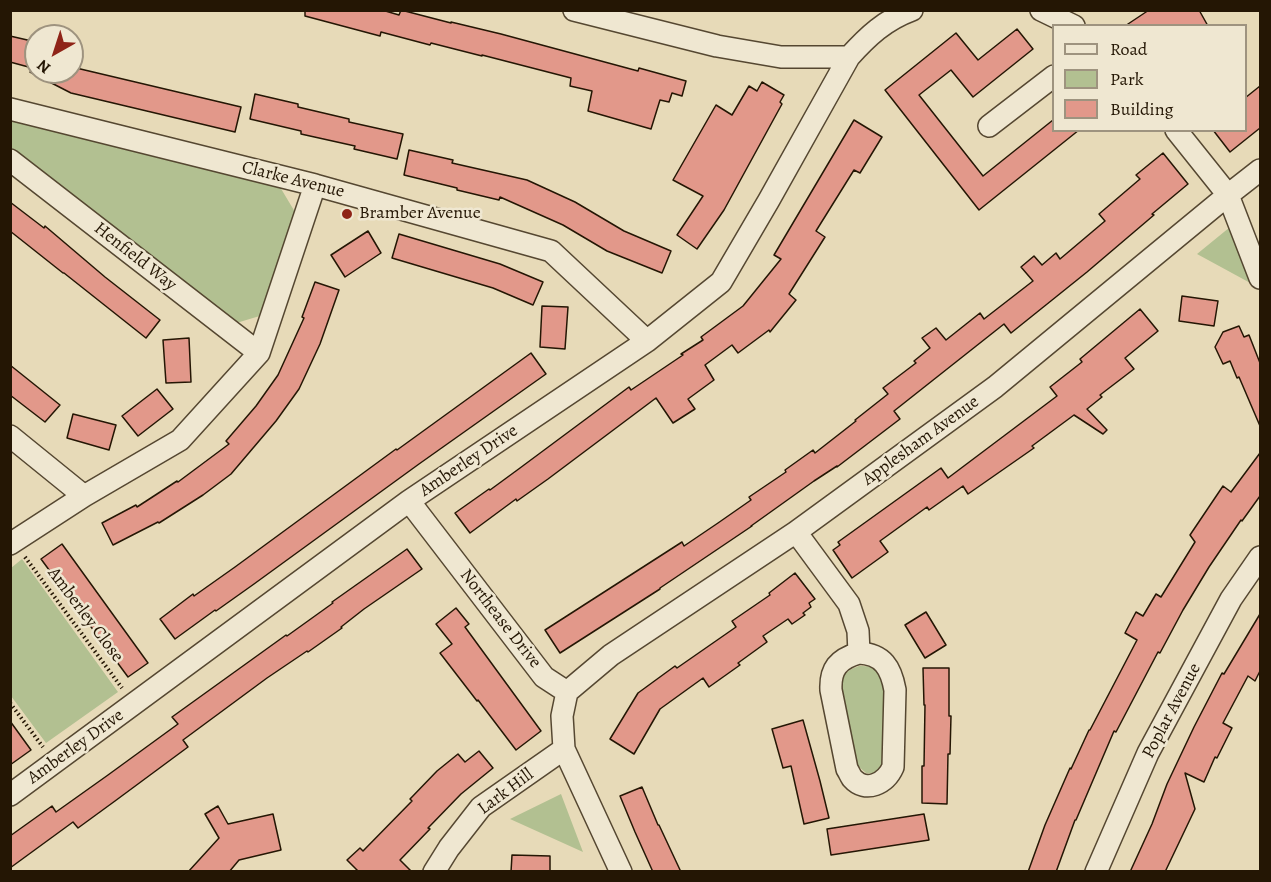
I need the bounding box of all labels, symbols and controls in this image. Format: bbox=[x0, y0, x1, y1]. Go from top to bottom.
north arrow bbox=[24, 24, 84, 84]
legend bbox=[1052, 24, 1247, 132]
text: Road bbox=[1110, 37, 1147, 61]
text: N bbox=[32, 54, 55, 79]
text: Park bbox=[1110, 67, 1144, 91]
text: Building bbox=[1110, 97, 1174, 121]
street label: Clarke Avenue bbox=[240, 157, 346, 203]
place label: Bramber Avenue bbox=[359, 203, 481, 225]
marker: Bramber Avenue bbox=[340, 207, 354, 221]
street label: Henfield Way bbox=[89, 218, 181, 296]
street label: Applesham Avenue bbox=[858, 391, 984, 491]
street label: Amberley Drive bbox=[416, 420, 522, 502]
street label: Amberley Close bbox=[42, 563, 128, 667]
street label: Northease Drive bbox=[455, 565, 545, 673]
street label: Poplar Avenue bbox=[1138, 660, 1206, 762]
street label: Amberley Drive bbox=[24, 705, 128, 789]
street label: Lark Hill bbox=[474, 764, 538, 820]

